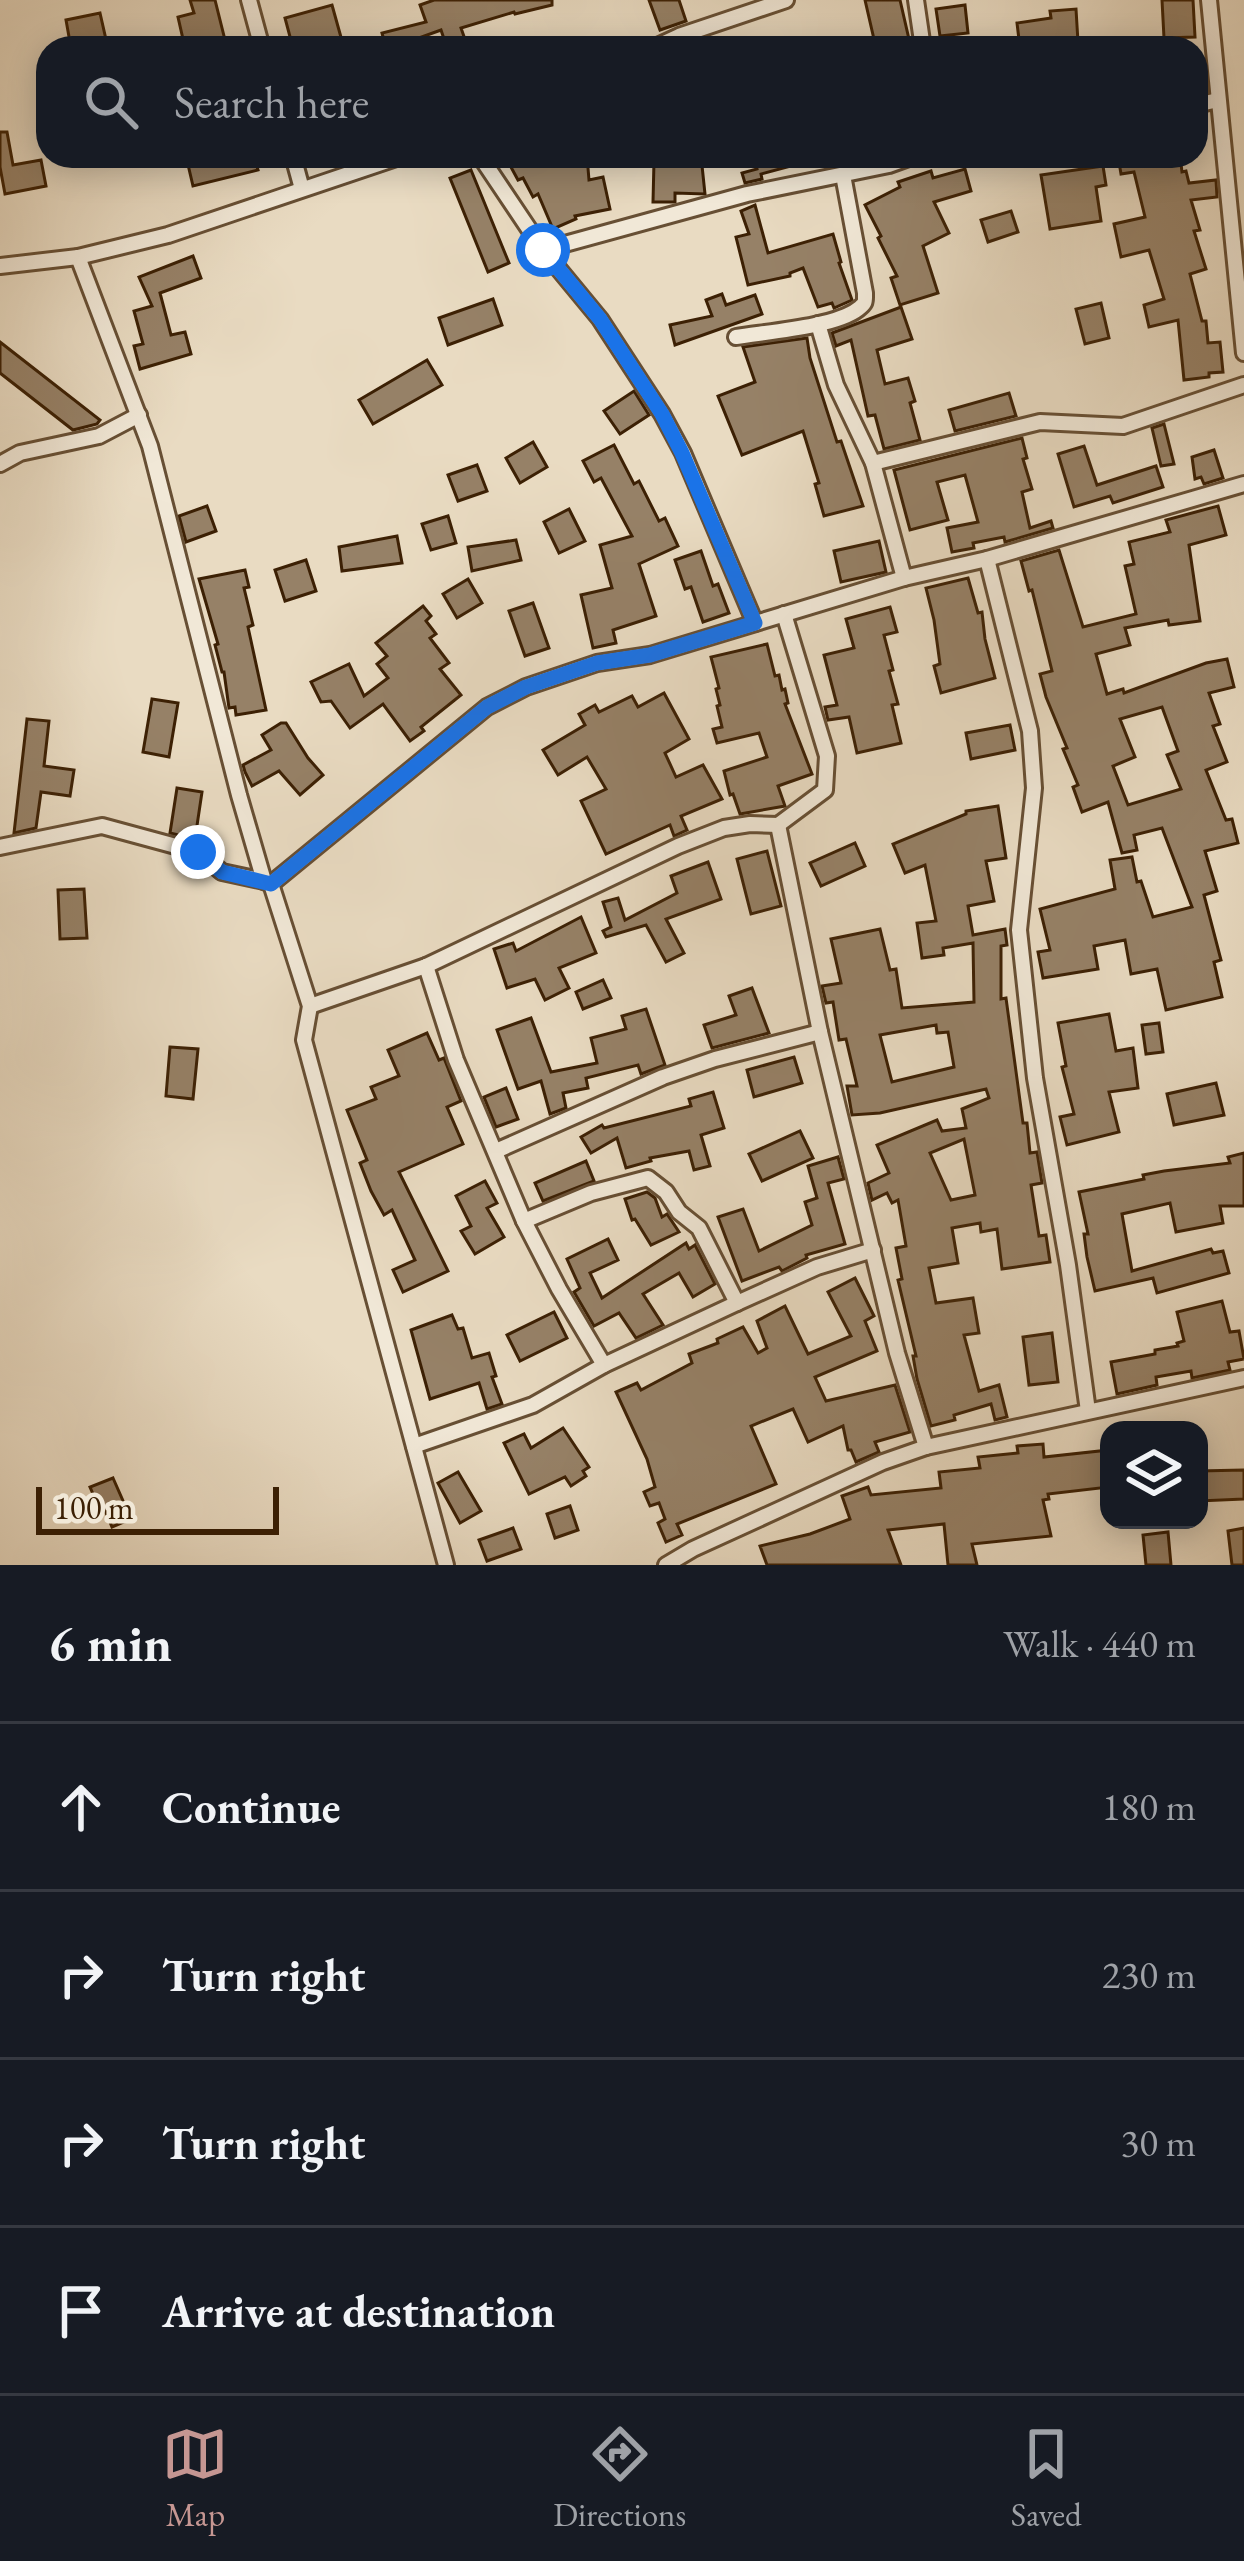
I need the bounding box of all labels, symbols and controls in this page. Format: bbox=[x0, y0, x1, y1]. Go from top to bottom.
search box bbox=[36, 36, 1208, 168]
icon: search bbox=[78, 69, 144, 135]
text: Search here bbox=[174, 73, 369, 131]
route start bbox=[516, 223, 570, 277]
route end bbox=[171, 825, 225, 879]
map controls bbox=[1100, 1421, 1208, 1529]
button: layers bbox=[1100, 1421, 1208, 1529]
scale bar bbox=[36, 1481, 279, 1534]
text: 100 m bbox=[54, 1486, 134, 1529]
text: 6 min bbox=[48, 1610, 172, 1676]
text: Walk · 440 m bbox=[1003, 1618, 1196, 1669]
icon: ahead bbox=[48, 1774, 114, 1840]
text: Continue bbox=[162, 1778, 340, 1836]
text: 180 m bbox=[1102, 1781, 1196, 1832]
icon: right bbox=[48, 1942, 114, 2008]
text: Turn right bbox=[162, 1946, 365, 2004]
text: 230 m bbox=[1102, 1949, 1196, 2000]
icon: right bbox=[48, 2110, 114, 2176]
text: Turn right bbox=[162, 2114, 365, 2172]
text: 30 m bbox=[1120, 2117, 1196, 2168]
icon: arrive bbox=[48, 2278, 114, 2344]
text: Arrive at destination bbox=[162, 2282, 555, 2340]
tab: Map bbox=[162, 2421, 228, 2536]
tab: Directions bbox=[553, 2421, 686, 2536]
tab: Saved bbox=[1011, 2421, 1082, 2536]

